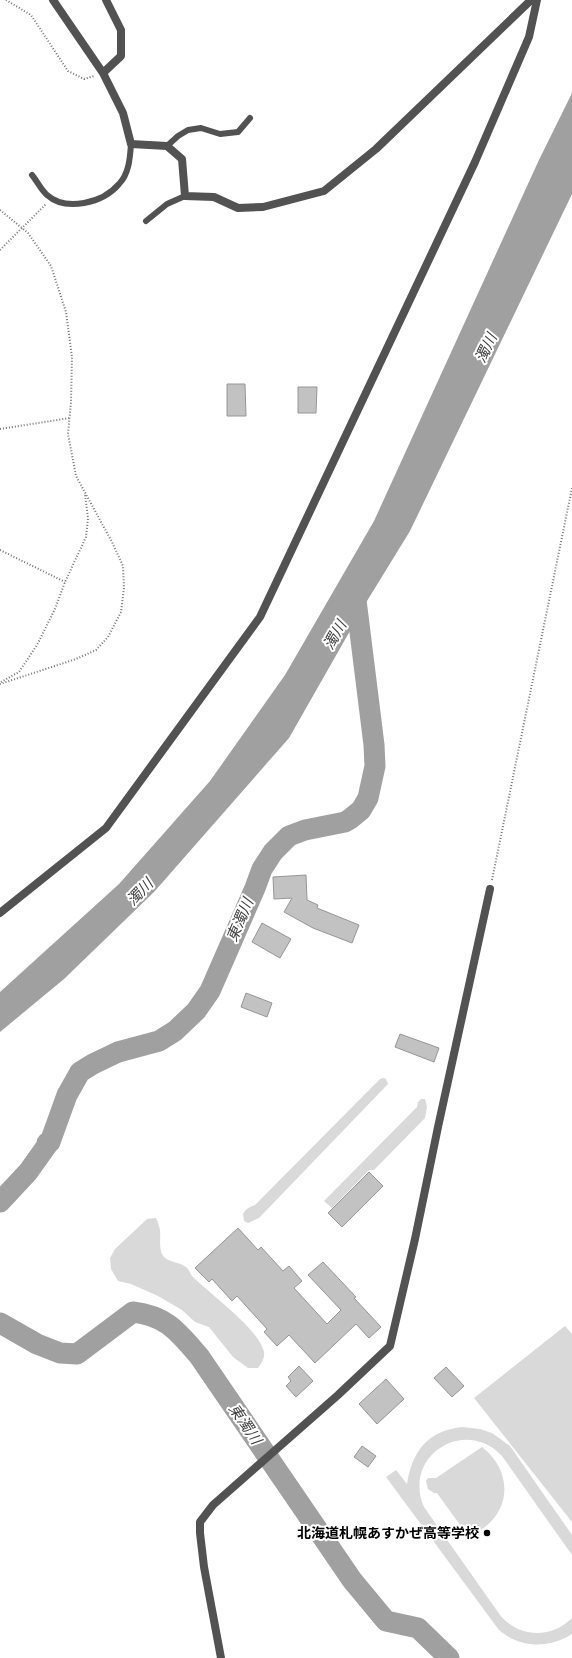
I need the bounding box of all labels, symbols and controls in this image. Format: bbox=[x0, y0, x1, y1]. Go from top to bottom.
water label: 濁川 bbox=[470, 328, 502, 366]
water label: 濁川 bbox=[319, 615, 352, 653]
water label: 濁川 bbox=[122, 873, 159, 910]
water label: 東濁川 bbox=[222, 894, 259, 945]
water label: 東濁川 bbox=[224, 1400, 267, 1450]
place label: 北海道札幌あすかぜ高等学校 bbox=[297, 1524, 479, 1543]
marker: 北海道札幌あすかぜ高等学校 bbox=[482, 1528, 492, 1538]

